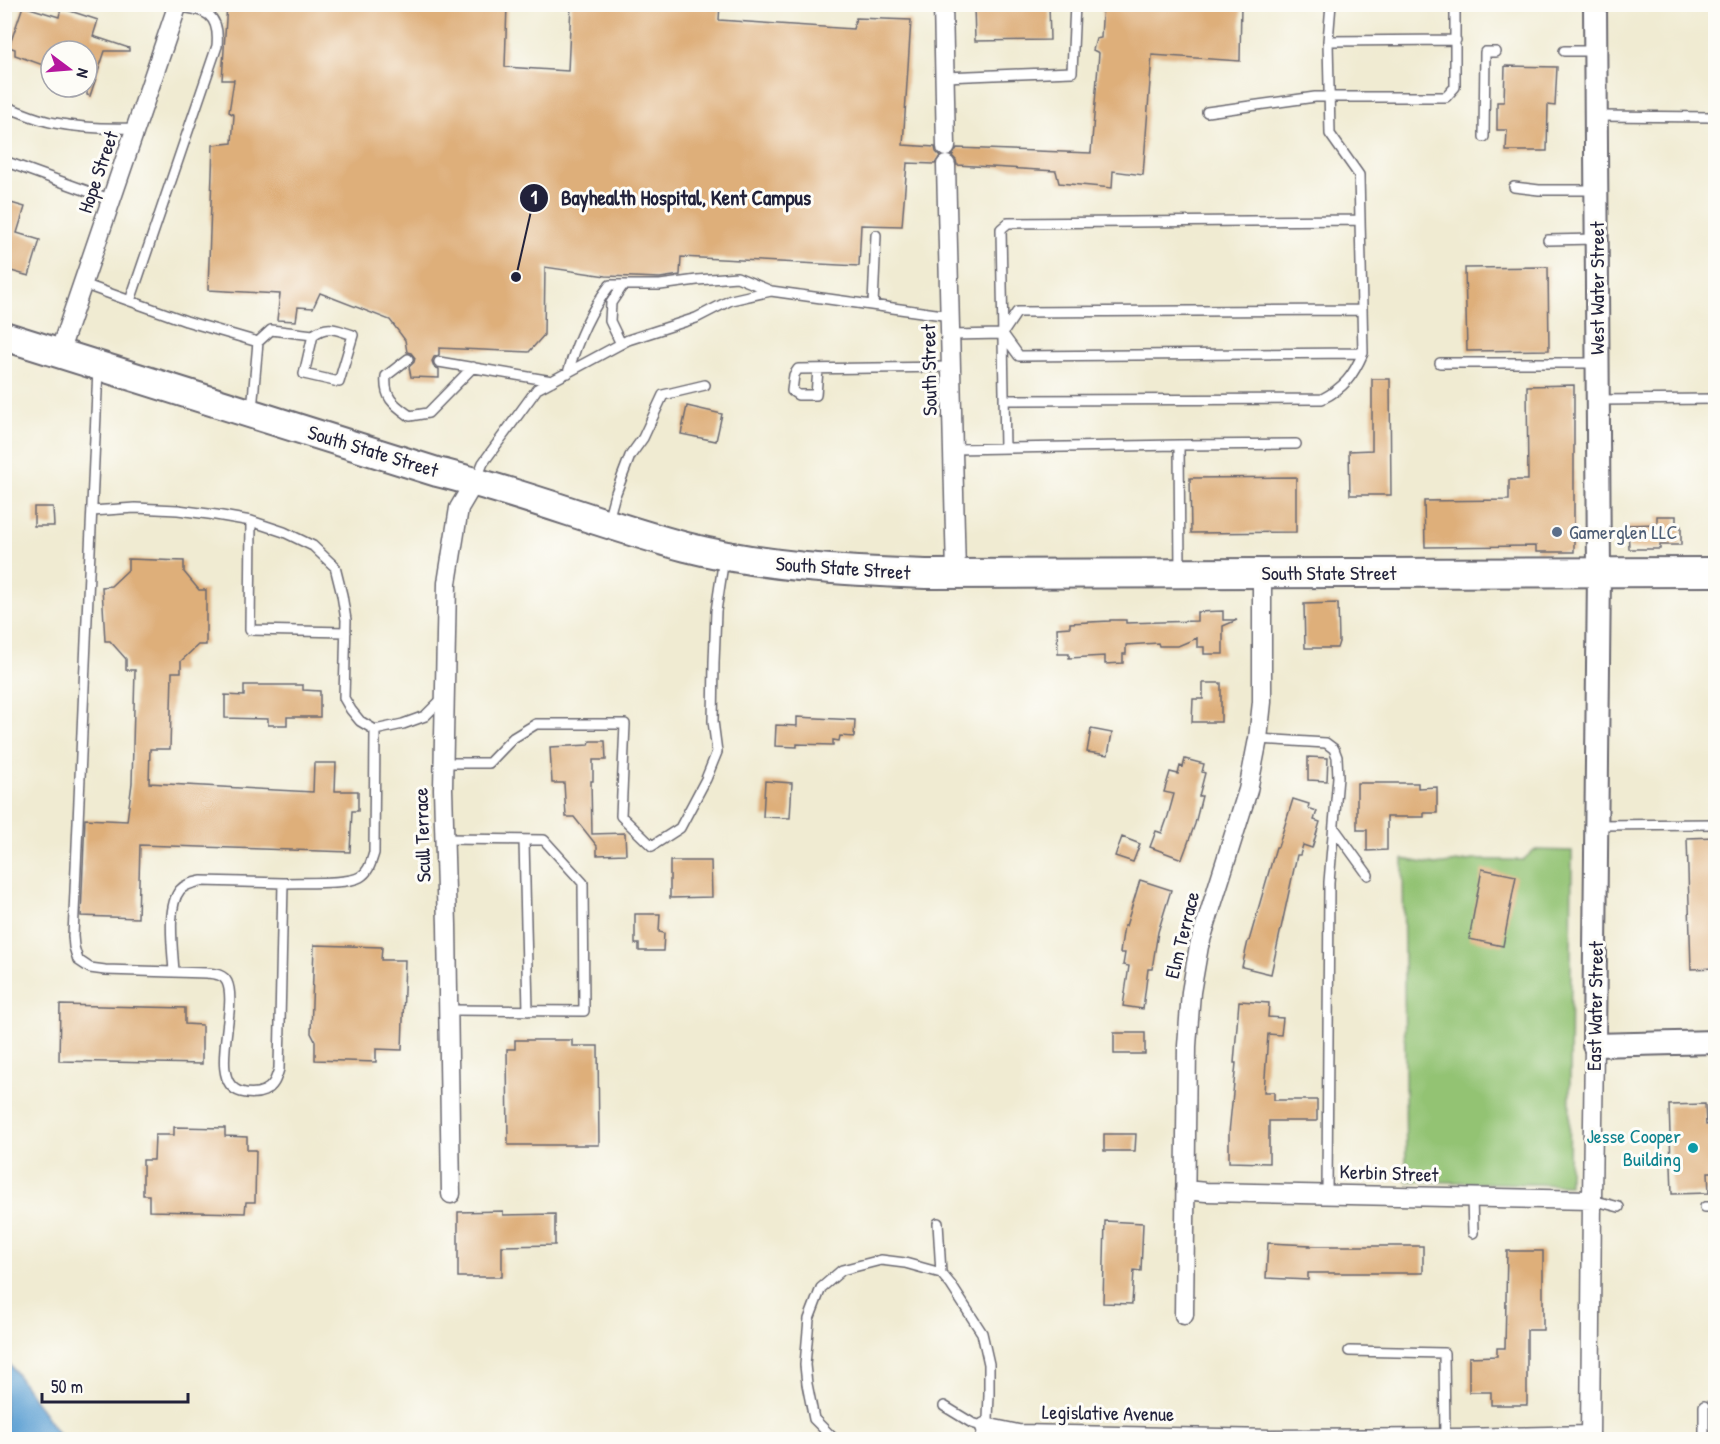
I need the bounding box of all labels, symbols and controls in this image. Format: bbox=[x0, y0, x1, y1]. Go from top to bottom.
north arrow bbox=[39, 39, 99, 99]
text: N bbox=[72, 66, 95, 81]
street label: Hope Street bbox=[71, 126, 125, 216]
callout: Bayhealth Hospital, Kent Campus bbox=[519, 178, 824, 217]
text: Bayhealth Hospital, Kent Campus bbox=[561, 183, 811, 213]
text: 1 bbox=[531, 185, 538, 210]
street label: West Water Street bbox=[1583, 220, 1610, 355]
street label: South Street bbox=[914, 323, 943, 416]
street label: South State Street bbox=[305, 418, 443, 483]
place label: Gamerglen LLC bbox=[1569, 518, 1677, 545]
marker: Gamerglen LLC bbox=[1550, 525, 1564, 539]
street label: South State Street bbox=[775, 549, 912, 586]
street label: South State Street bbox=[1261, 559, 1398, 586]
street label: Scull Terrace bbox=[406, 787, 437, 883]
street label: Elm Terrace bbox=[1158, 889, 1205, 981]
street label: East Water Street bbox=[1580, 940, 1609, 1071]
place label: Jesse Cooper Building bbox=[1586, 1122, 1681, 1172]
marker: Jesse Cooper Building bbox=[1686, 1141, 1700, 1155]
street label: Kerbin Street bbox=[1339, 1157, 1440, 1188]
scale bar bbox=[42, 1366, 188, 1404]
text: 50 m bbox=[51, 1374, 83, 1399]
street label: Legislative Avenue bbox=[1042, 1398, 1174, 1427]

